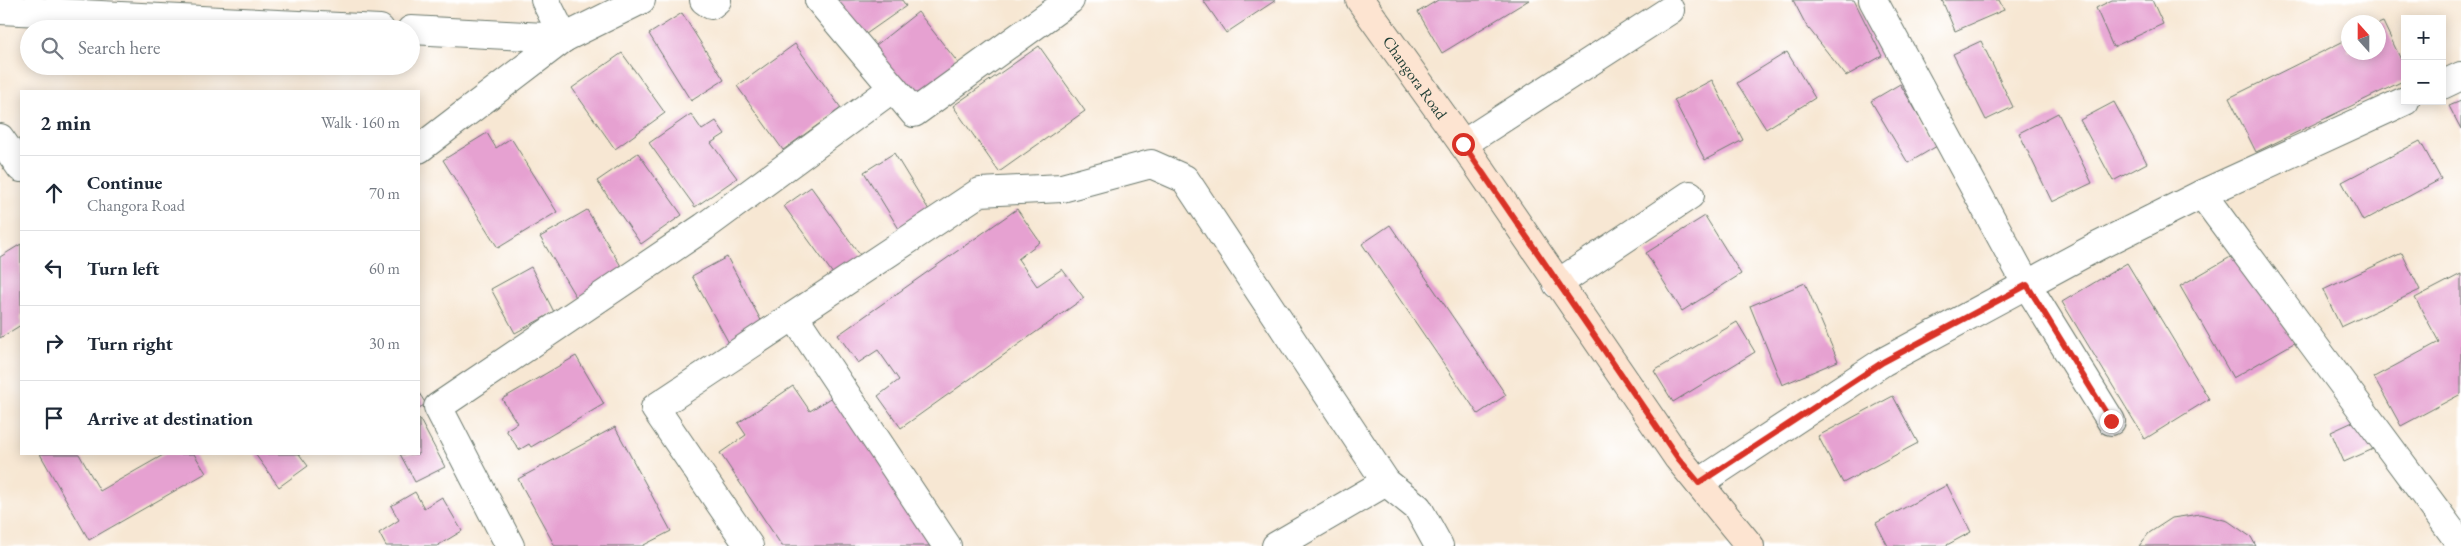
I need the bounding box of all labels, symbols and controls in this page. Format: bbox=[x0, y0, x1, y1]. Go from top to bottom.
north arrow bbox=[2341, 15, 2386, 60]
map controls bbox=[2401, 15, 2446, 105]
button: + bbox=[2401, 15, 2446, 60]
search box bbox=[20, 20, 420, 75]
street label: Changora Road bbox=[1378, 31, 1453, 124]
icon: search bbox=[38, 34, 66, 62]
text: Search here bbox=[78, 35, 160, 60]
button: − bbox=[2401, 60, 2446, 105]
text: 2 min bbox=[40, 109, 91, 136]
text: Walk · 160 m bbox=[321, 112, 400, 133]
route start bbox=[1452, 133, 1475, 156]
text: Continue bbox=[87, 170, 162, 195]
icon: ahead bbox=[40, 179, 68, 207]
text: 70 m bbox=[369, 183, 400, 204]
text: Changora Road bbox=[87, 195, 185, 216]
icon: left bbox=[40, 254, 68, 282]
text: Turn left bbox=[87, 256, 159, 281]
text: 60 m bbox=[369, 258, 400, 279]
icon: right bbox=[40, 329, 68, 357]
text: Turn right bbox=[87, 331, 173, 356]
text: 30 m bbox=[369, 333, 400, 354]
icon: arrive bbox=[40, 404, 68, 432]
text: Arrive at destination bbox=[87, 406, 253, 431]
route end bbox=[2100, 410, 2123, 433]

